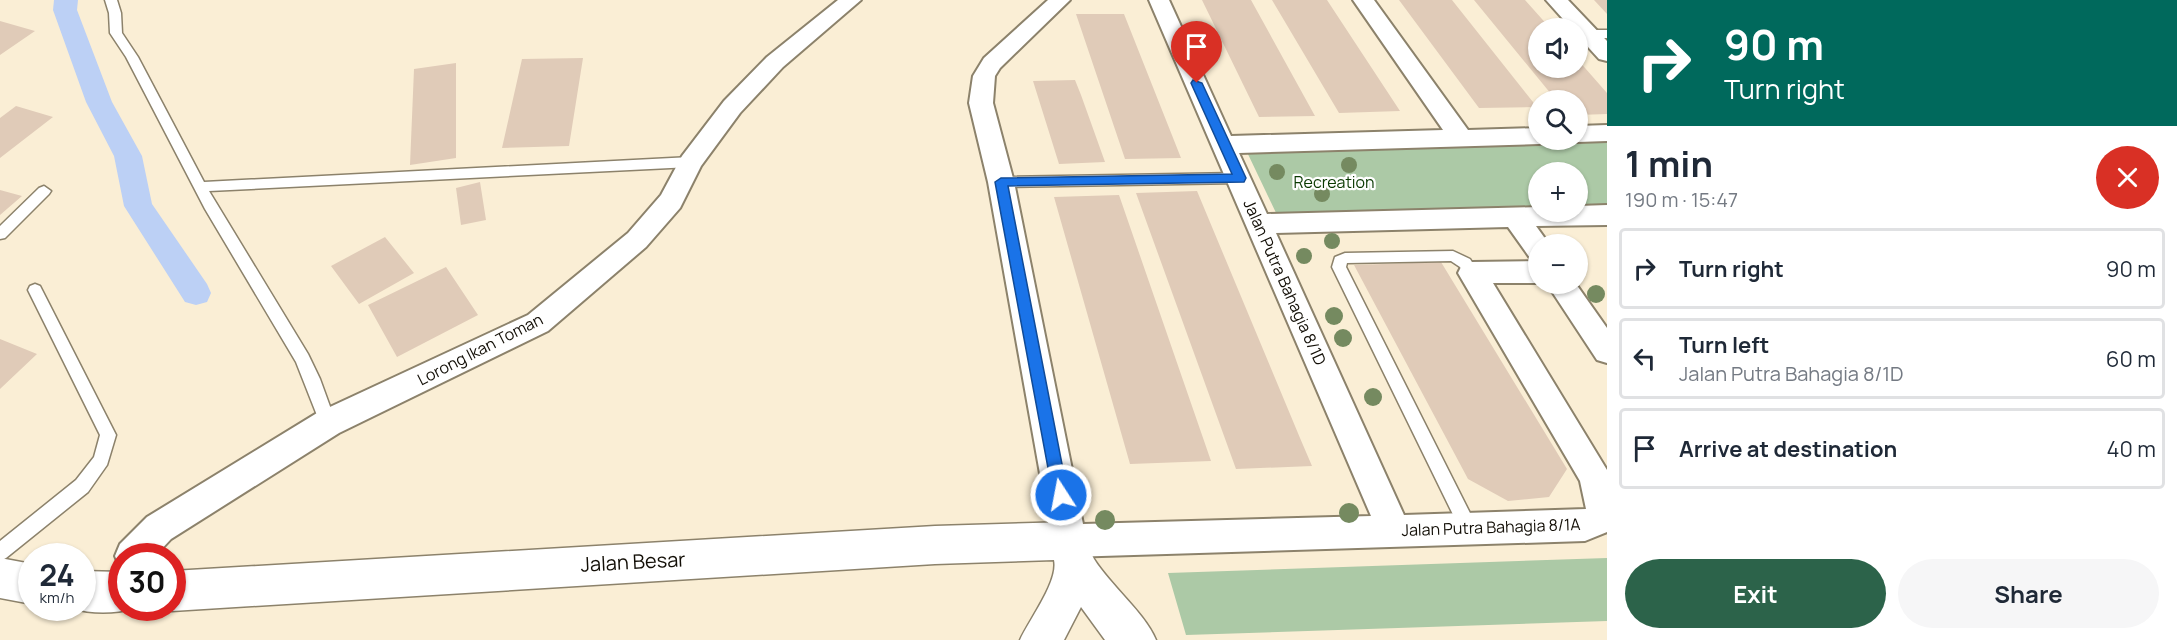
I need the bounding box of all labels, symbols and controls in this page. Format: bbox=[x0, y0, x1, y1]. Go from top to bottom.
text: 90 m bbox=[1724, 15, 1824, 73]
map controls bbox=[1528, 18, 1588, 294]
button: sound bbox=[1528, 18, 1588, 78]
pin bbox=[1171, 21, 1222, 83]
icon: right bbox=[1625, 24, 1703, 102]
icon: arrive bbox=[1180, 30, 1213, 63]
text: Turn right bbox=[1724, 70, 1845, 107]
button: search bbox=[1528, 90, 1588, 150]
text: 1 min bbox=[1625, 139, 1713, 188]
button: close bbox=[2096, 146, 2159, 209]
button: + bbox=[1528, 162, 1588, 222]
park label: Recreation bbox=[1293, 171, 1375, 193]
text: 190 m · 15:47 bbox=[1625, 186, 1738, 213]
street label: Jalan Putra Bahagia 8/1D bbox=[1238, 195, 1332, 369]
button: − bbox=[1528, 234, 1588, 294]
icon: right bbox=[1628, 252, 1661, 285]
text: Turn right bbox=[1679, 254, 1784, 284]
text: 90 m bbox=[2106, 254, 2156, 284]
street label: Lorong Ikan Toman bbox=[414, 308, 546, 390]
text: Turn left bbox=[1679, 330, 1769, 360]
icon: left bbox=[1628, 342, 1661, 375]
text: 60 m bbox=[2106, 344, 2156, 374]
text: Jalan Putra Bahagia 8/1D bbox=[1679, 360, 1904, 387]
icon: arrive bbox=[1628, 432, 1661, 465]
text: Arrive at destination bbox=[1679, 434, 1897, 464]
text: 40 m bbox=[2107, 434, 2156, 464]
position arrow bbox=[1029, 463, 1093, 527]
street label: Jalan Putra Bahagia 8/1A bbox=[1401, 513, 1581, 541]
speed limit sign: 30 bbox=[108, 543, 186, 621]
street label: Jalan Besar bbox=[580, 545, 686, 578]
text: 24 bbox=[39, 554, 75, 595]
button: Exit bbox=[1625, 559, 1886, 628]
button: Share bbox=[1898, 559, 2159, 628]
text: km/h bbox=[40, 587, 74, 608]

